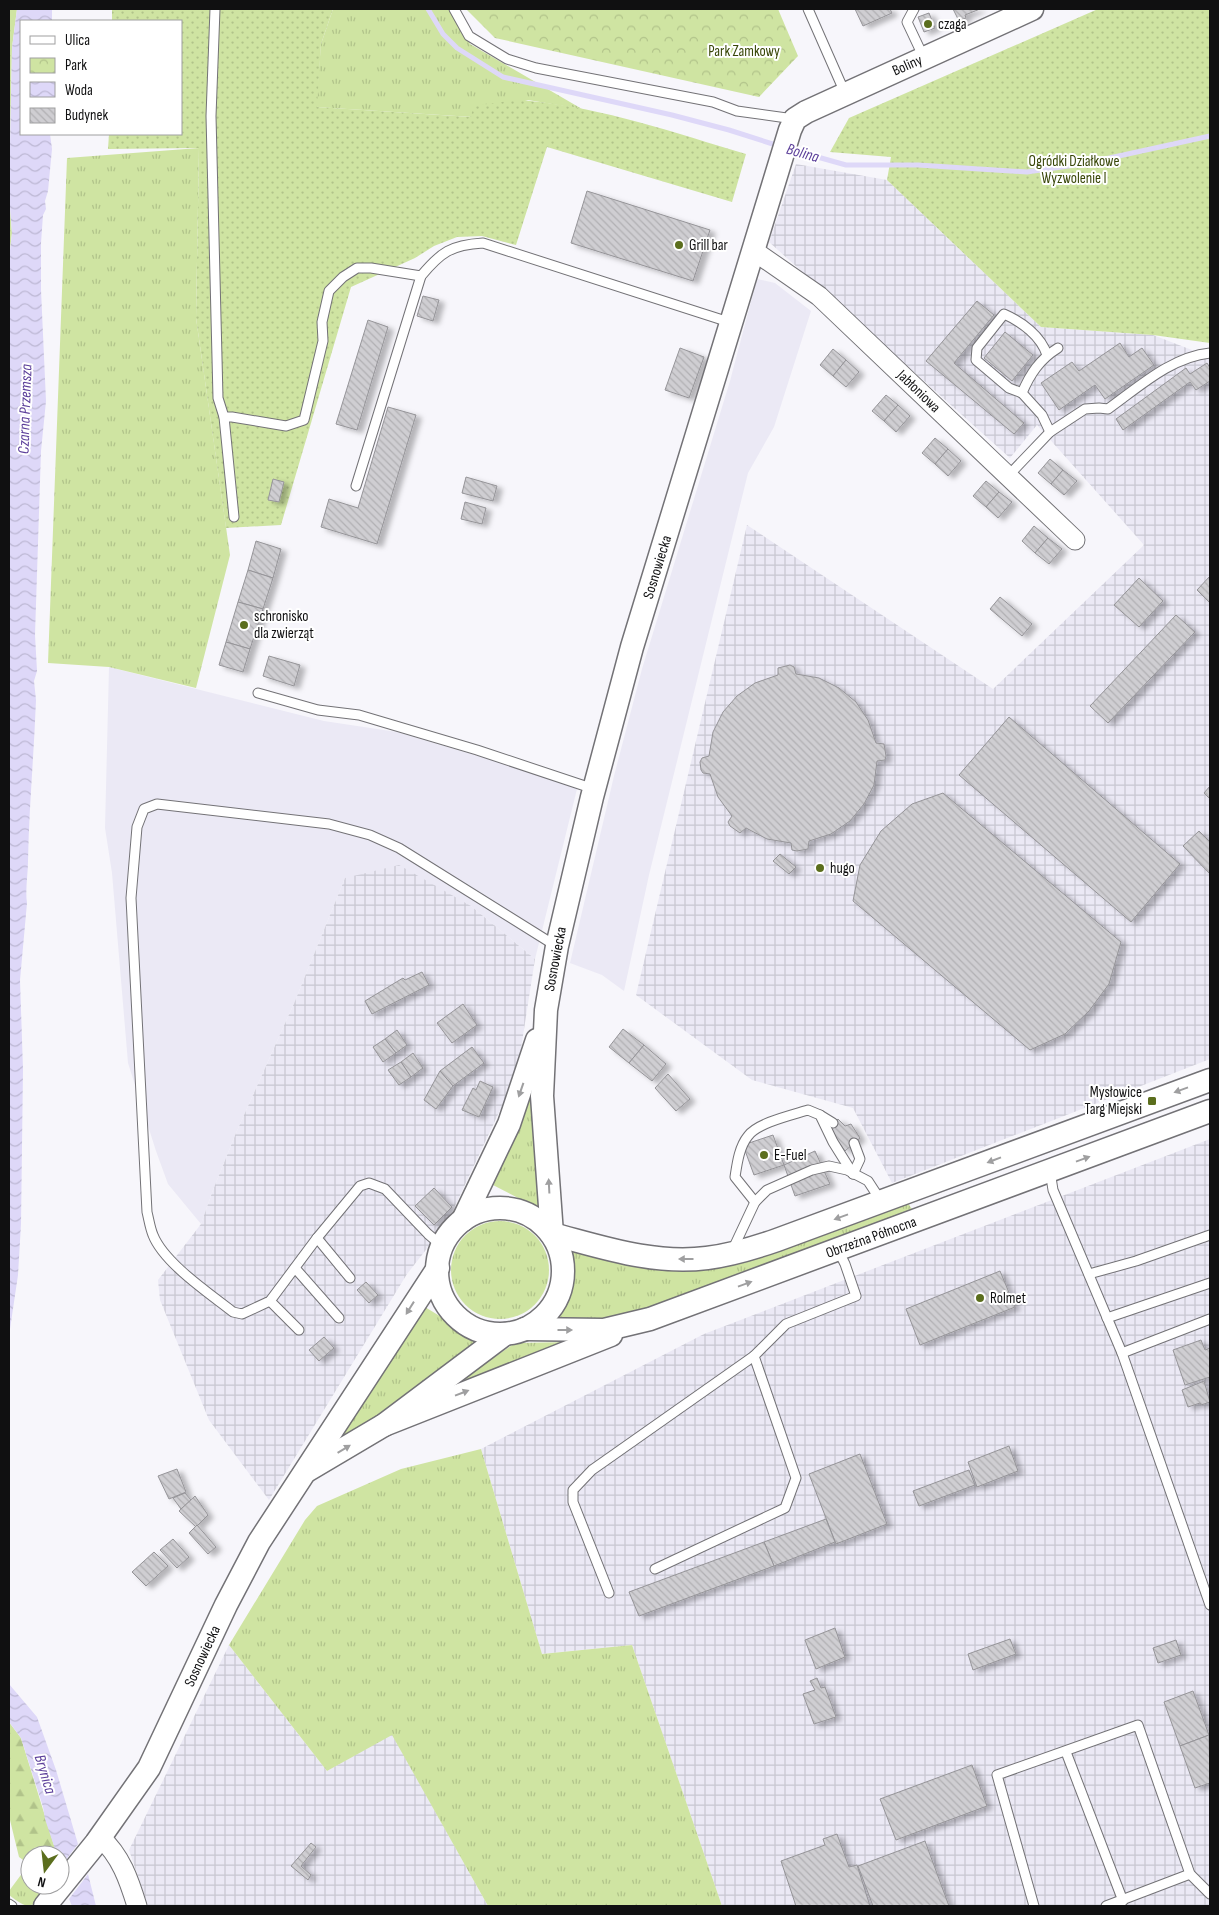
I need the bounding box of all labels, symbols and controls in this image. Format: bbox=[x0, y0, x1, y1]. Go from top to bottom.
place label: czaga bbox=[938, 15, 967, 34]
marker: czaga bbox=[922, 18, 934, 30]
legend bbox=[20, 20, 182, 135]
text: Ulica bbox=[65, 31, 90, 50]
park label: Park Zamkowy bbox=[708, 42, 780, 61]
street label: Boliny bbox=[889, 50, 925, 80]
text: Park bbox=[65, 56, 87, 75]
text: Woda bbox=[65, 81, 93, 100]
text: Budynek bbox=[65, 106, 108, 125]
water label: Bolina bbox=[784, 140, 821, 167]
park label: Ogródki Działkowe Wyzwolenie I bbox=[1029, 152, 1119, 188]
place label: Grill bar bbox=[689, 236, 729, 255]
marker: Grill bar bbox=[673, 239, 685, 251]
water label: Czarna Przemsza bbox=[14, 363, 37, 454]
street label: Jabłoniowa bbox=[892, 365, 945, 417]
street label: Sosnowiecka bbox=[639, 533, 676, 601]
place label: schronisko dla zwierząt bbox=[254, 607, 314, 643]
marker: schronisko dla zwierząt bbox=[238, 619, 250, 631]
place label: hugo bbox=[830, 859, 855, 878]
marker: hugo bbox=[814, 862, 826, 874]
street label: Sosnowiecka bbox=[540, 925, 571, 993]
one-way arrow bbox=[517, 1083, 524, 1098]
place label: Mysłowice Targ Miejski bbox=[1085, 1083, 1142, 1119]
one-way arrow bbox=[1173, 1086, 1188, 1094]
marker: Mysłowice Targ Miejski bbox=[1146, 1095, 1158, 1107]
place label: E-Fuel bbox=[774, 1146, 806, 1165]
marker: E-Fuel bbox=[758, 1149, 770, 1161]
one-way arrow bbox=[1076, 1155, 1091, 1163]
one-way arrow bbox=[986, 1157, 1001, 1164]
one-way arrow bbox=[545, 1177, 553, 1193]
street label: Obrzeżna Północna bbox=[823, 1212, 919, 1263]
one-way arrow bbox=[834, 1214, 849, 1221]
one-way arrow bbox=[677, 1255, 693, 1263]
one-way arrow bbox=[738, 1280, 753, 1288]
place label: Rolmet bbox=[990, 1289, 1026, 1308]
marker: Rolmet bbox=[974, 1292, 986, 1304]
one-way arrow bbox=[405, 1302, 415, 1315]
one-way arrow bbox=[557, 1326, 573, 1334]
one-way arrow bbox=[455, 1389, 470, 1397]
one-way arrow bbox=[338, 1445, 351, 1454]
street label: Sosnowiecka bbox=[180, 1622, 225, 1690]
water label: Brynica bbox=[30, 1753, 60, 1797]
north arrow bbox=[20, 1845, 70, 1895]
text: N bbox=[36, 1873, 48, 1891]

